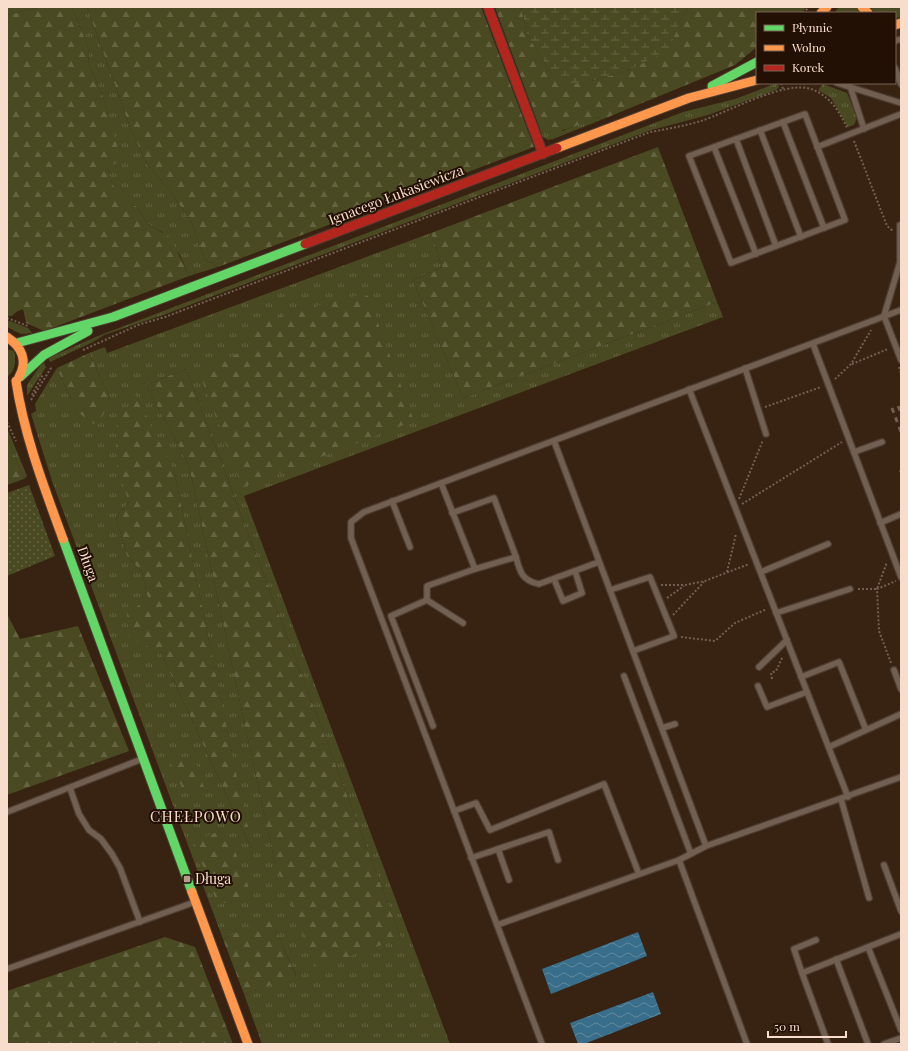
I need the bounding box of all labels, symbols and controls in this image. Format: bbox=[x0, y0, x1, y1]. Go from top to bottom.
legend bbox=[756, 12, 896, 84]
text: Płynnie bbox=[792, 19, 832, 35]
text: Wolno bbox=[791, 39, 826, 55]
text: Korek bbox=[792, 59, 825, 75]
street label: Ignacego Łukasiewicza bbox=[326, 160, 466, 229]
street label: Długa bbox=[73, 544, 104, 584]
district label: CHEŁPOWO bbox=[150, 806, 242, 826]
place label: Długa bbox=[195, 869, 231, 888]
marker: Długa bbox=[182, 874, 192, 884]
scale bar bbox=[768, 1013, 846, 1039]
text: 50 m bbox=[774, 1018, 800, 1034]

